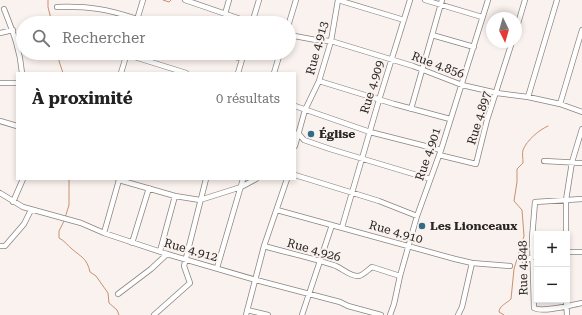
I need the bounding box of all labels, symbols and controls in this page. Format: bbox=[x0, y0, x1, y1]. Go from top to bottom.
north arrow bbox=[486, 12, 522, 48]
search box bbox=[16, 16, 296, 60]
street label: Rue 4.913 bbox=[303, 19, 331, 76]
icon: search bbox=[30, 27, 52, 49]
text: Rechercher bbox=[62, 29, 145, 47]
street label: Rue 4.856 bbox=[410, 49, 467, 81]
street label: Rue 4.909 bbox=[357, 58, 387, 115]
text: À proximité bbox=[32, 88, 133, 108]
street label: Rue 4.897 bbox=[464, 89, 494, 146]
text: 0 résultats bbox=[216, 91, 280, 106]
street label: Rue 4.901 bbox=[412, 125, 444, 182]
place label: Église bbox=[319, 127, 355, 141]
marker: Église bbox=[306, 129, 316, 139]
street label: Rue 4.910 bbox=[368, 218, 425, 246]
place label: Les Lionceaux bbox=[430, 219, 517, 233]
marker: Les Lionceaux bbox=[417, 221, 427, 231]
map controls bbox=[534, 231, 570, 303]
button: + bbox=[534, 231, 570, 267]
street label: Rue 4.912 bbox=[163, 236, 220, 264]
street label: Rue 4.926 bbox=[286, 236, 343, 264]
street label: Rue 4.848 bbox=[516, 240, 530, 296]
button: − bbox=[534, 267, 570, 303]

